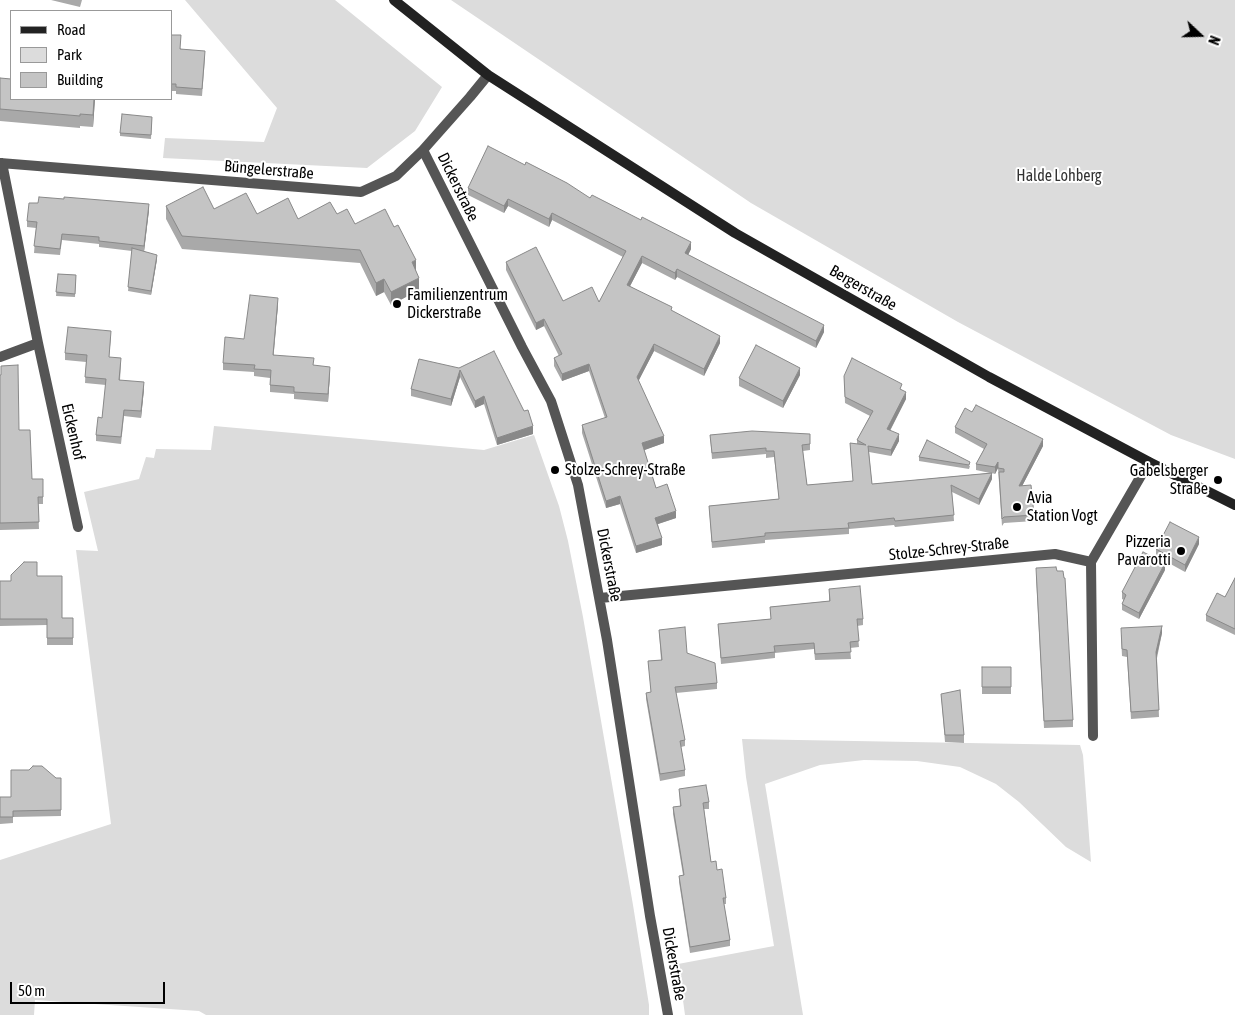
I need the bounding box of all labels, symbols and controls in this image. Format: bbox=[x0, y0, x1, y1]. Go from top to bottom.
legend bbox=[10, 10, 172, 100]
north arrow bbox=[1175, 10, 1225, 60]
text: Road bbox=[57, 21, 86, 38]
text: N bbox=[1205, 34, 1223, 47]
text: Park bbox=[57, 46, 82, 63]
text: Building bbox=[57, 71, 103, 88]
street label: Dickerstraße bbox=[433, 149, 483, 225]
street label: Büngelerstraße bbox=[223, 157, 315, 183]
park label: Halde Lohberg bbox=[1016, 166, 1102, 186]
street label: Bergerstraße bbox=[826, 261, 900, 315]
place label: Familienzentrum Dickerstraße bbox=[407, 285, 508, 323]
marker: Familienzentrum Dickerstraße bbox=[391, 298, 403, 310]
street label: Eickenhof bbox=[57, 402, 89, 462]
place label: Stolze-Schrey-Straße bbox=[565, 460, 686, 480]
place label: Gabelsberger Straße bbox=[1130, 461, 1208, 499]
marker: Stolze-Schrey-Straße bbox=[549, 464, 561, 476]
marker: Gabelsberger Straße bbox=[1212, 474, 1224, 486]
place label: Avia Station Vogt bbox=[1027, 488, 1098, 526]
marker: Avia Station Vogt bbox=[1011, 501, 1023, 513]
street label: Dickerstraße bbox=[593, 527, 625, 603]
place label: Pizzeria Pavarotti bbox=[1117, 532, 1171, 570]
street label: Stolze-Schrey-Straße bbox=[888, 533, 1010, 565]
marker: Pizzeria Pavarotti bbox=[1175, 545, 1187, 557]
street label: Dickerstraße bbox=[658, 926, 690, 1002]
scale bar bbox=[12, 972, 168, 1004]
text: 50 m bbox=[18, 982, 45, 999]

